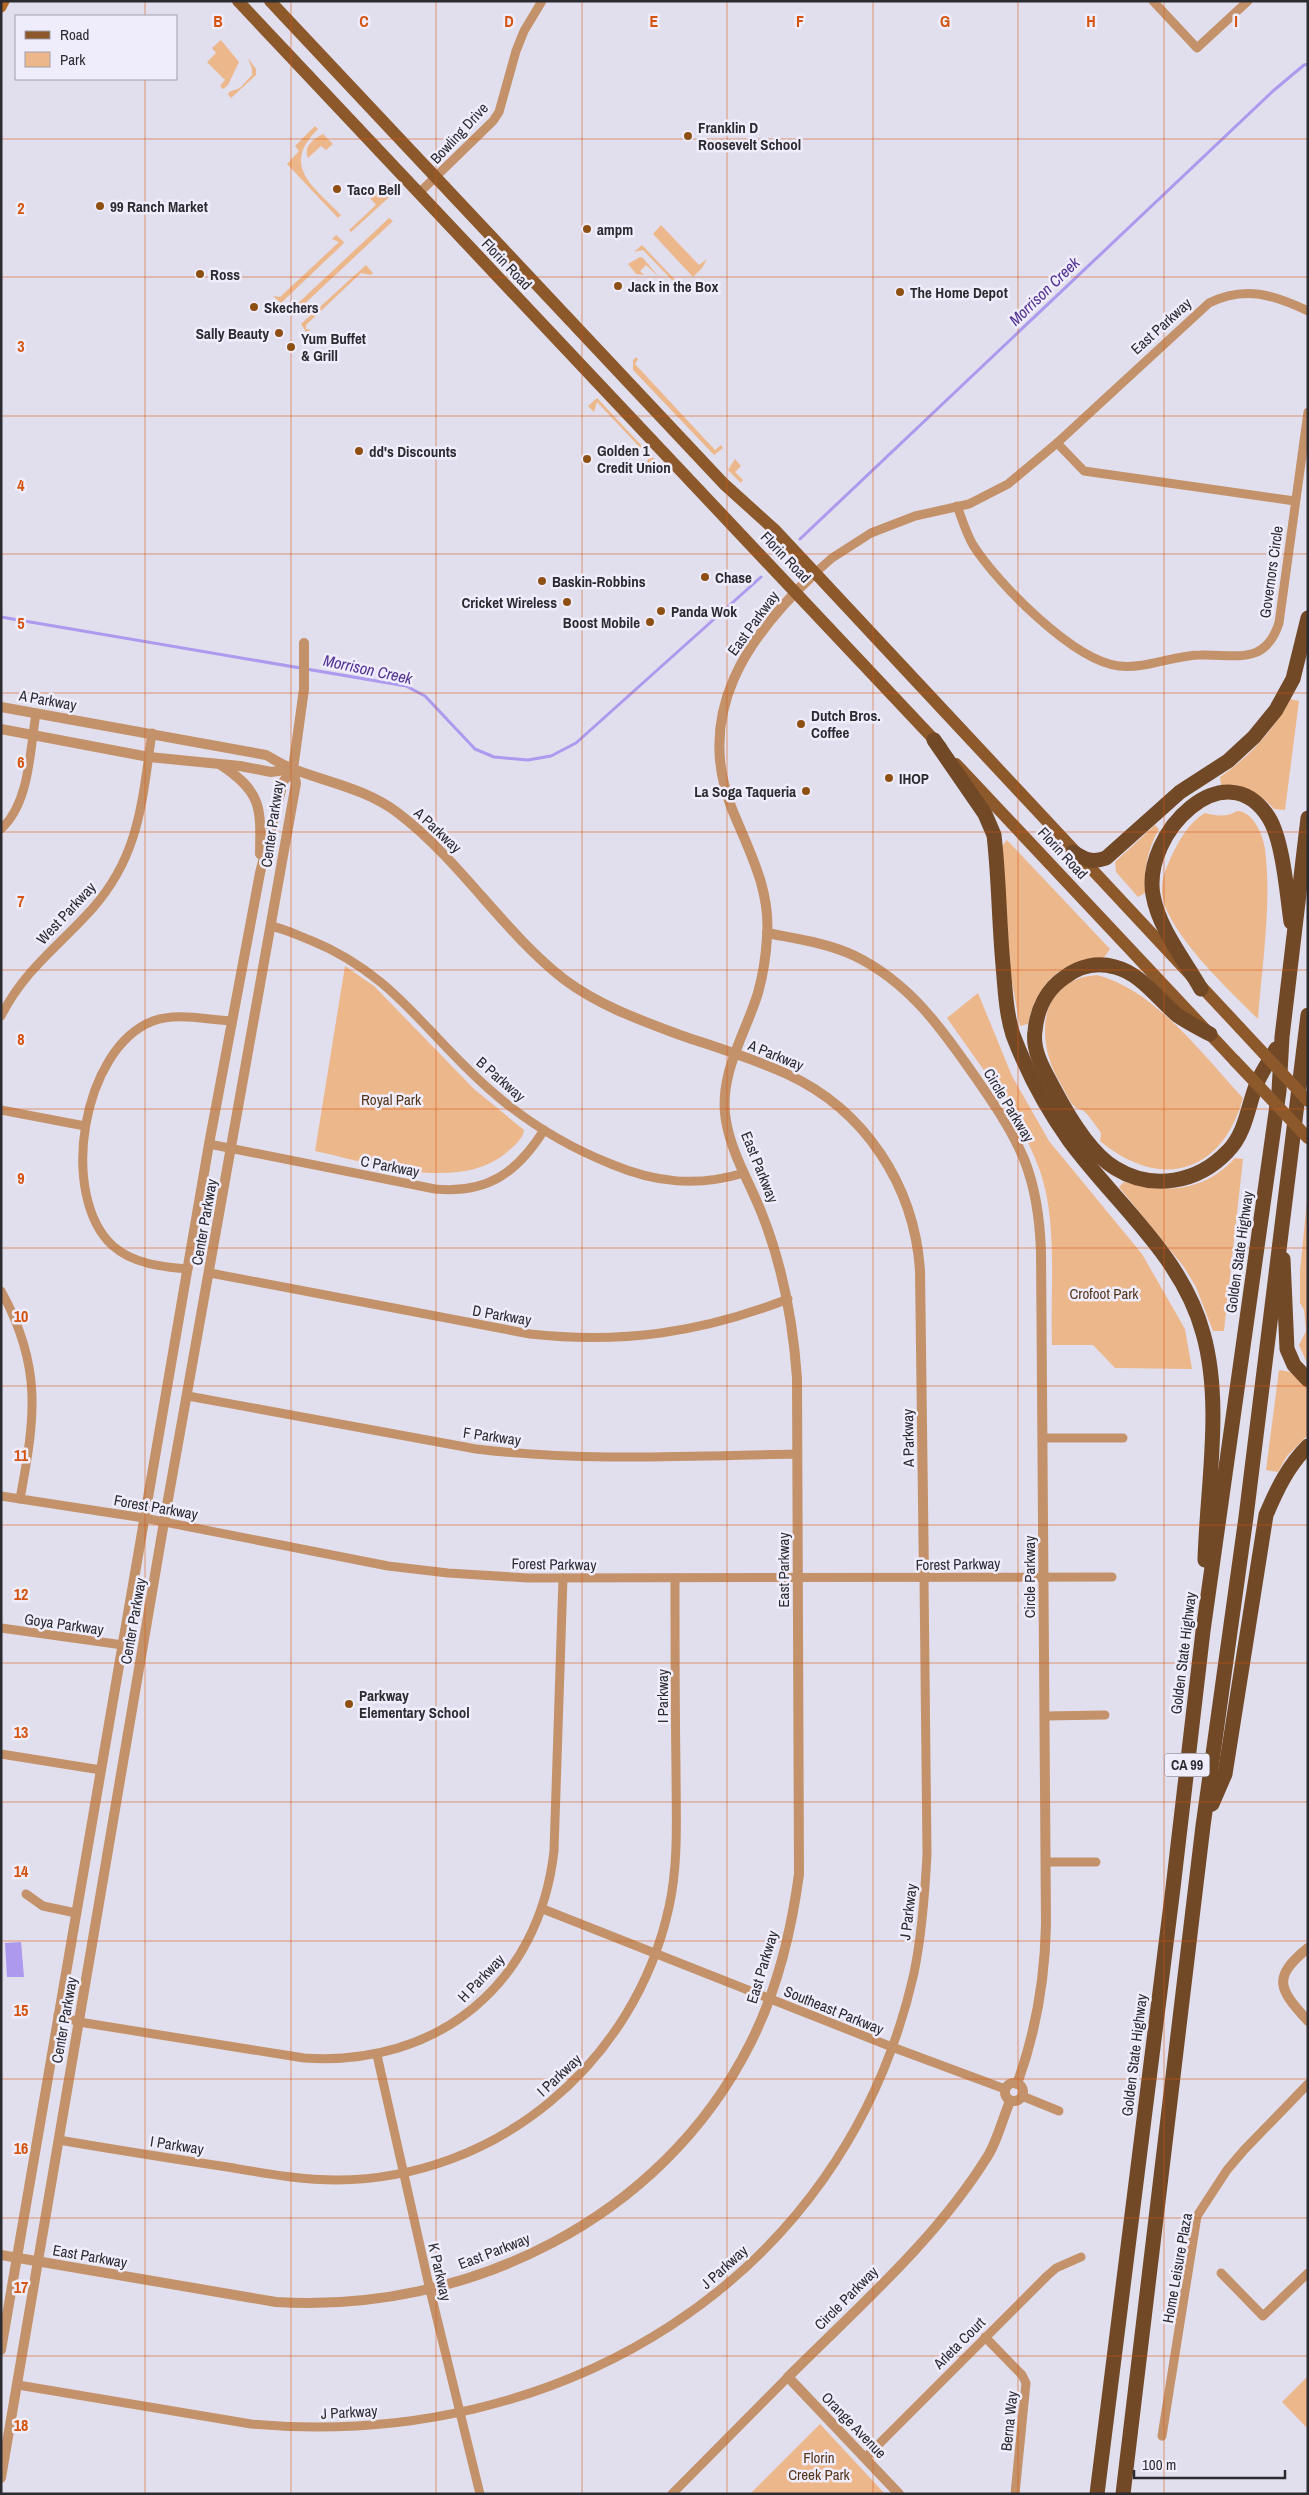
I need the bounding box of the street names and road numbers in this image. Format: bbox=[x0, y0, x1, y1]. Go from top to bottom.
street label: Bowling Drive bbox=[425, 98, 493, 168]
street label: Florin Road bbox=[477, 234, 537, 294]
street label: East Parkway bbox=[1126, 292, 1197, 359]
street label: Governors Circle bbox=[1254, 524, 1288, 619]
street label: Florin Road bbox=[756, 527, 816, 587]
street label: East Parkway bbox=[722, 586, 784, 660]
street label: A Parkway bbox=[17, 684, 79, 716]
street label: Center Parkway bbox=[256, 778, 289, 869]
street label: A Parkway bbox=[409, 802, 467, 858]
street label: Florin Road bbox=[1033, 822, 1093, 884]
street label: West Parkway bbox=[32, 877, 101, 949]
street label: A Parkway bbox=[744, 1034, 808, 1076]
street label: B Parkway bbox=[472, 1052, 531, 1107]
street label: Circle Parkway bbox=[979, 1064, 1040, 1147]
street label: East Parkway bbox=[736, 1128, 784, 1207]
street label: C Parkway bbox=[359, 1150, 422, 1182]
street label: Center Parkway bbox=[186, 1176, 222, 1267]
street label: Golden State Highway bbox=[1220, 1189, 1258, 1314]
street label: D Parkway bbox=[471, 1299, 534, 1331]
street label: A Parkway bbox=[897, 1408, 919, 1468]
street label: F Parkway bbox=[462, 1422, 523, 1451]
street label: Forest Parkway bbox=[112, 1489, 200, 1525]
street label: East Parkway bbox=[773, 1532, 794, 1608]
street label: Circle Parkway bbox=[1019, 1535, 1040, 1618]
street label: Forest Parkway bbox=[511, 1553, 597, 1575]
street label: Forest Parkway bbox=[915, 1553, 1001, 1575]
street label: Center Parkway bbox=[115, 1575, 151, 1666]
street label: Golden State Highway bbox=[1165, 1590, 1201, 1715]
street label: Goya Parkway bbox=[23, 1608, 106, 1640]
street label: I Parkway bbox=[652, 1668, 673, 1723]
road number: CA 99 bbox=[1164, 1754, 1210, 1776]
street label: J Parkway bbox=[894, 1882, 922, 1941]
street label: East Parkway bbox=[741, 1927, 783, 2006]
street label: H Parkway bbox=[453, 1949, 510, 2007]
street label: Center Parkway bbox=[46, 1974, 82, 2065]
street label: Southeast Parkway bbox=[781, 1980, 888, 2040]
street label: Golden State Highway bbox=[1116, 1992, 1152, 2117]
street label: I Parkway bbox=[532, 2048, 587, 2101]
street label: I Parkway bbox=[149, 2130, 206, 2160]
street label: Home Leisure Plaza bbox=[1157, 2211, 1197, 2325]
street label: East Parkway bbox=[455, 2227, 534, 2274]
street label: East Parkway bbox=[51, 2239, 130, 2273]
street label: J Parkway bbox=[696, 2240, 753, 2294]
street label: K Parkway bbox=[423, 2241, 457, 2304]
street label: Circle Parkway bbox=[809, 2261, 883, 2335]
street label: Arleta Court bbox=[928, 2312, 990, 2374]
street label: Orange Avenue bbox=[817, 2387, 891, 2463]
street label: Berna Way bbox=[995, 2389, 1023, 2452]
street label: J Parkway bbox=[320, 2400, 379, 2424]

